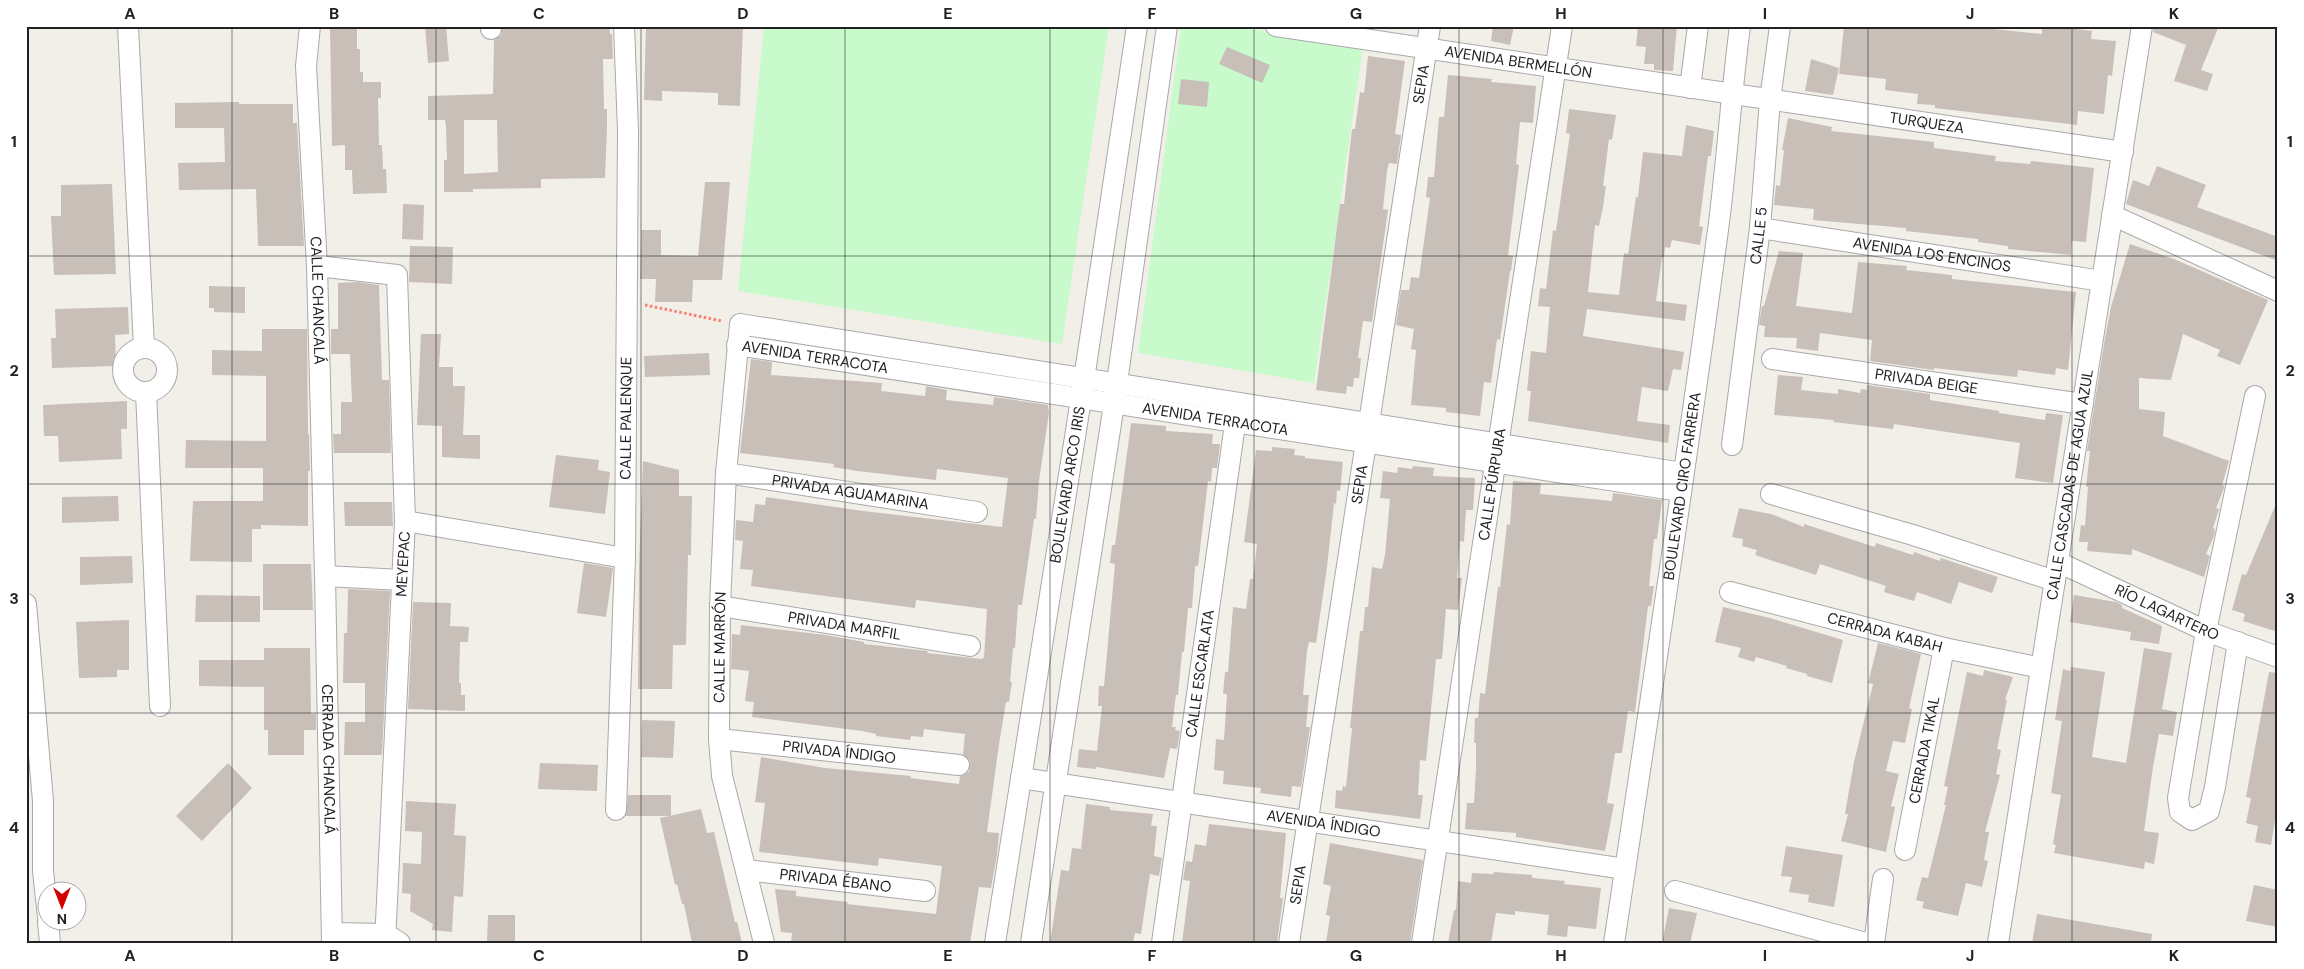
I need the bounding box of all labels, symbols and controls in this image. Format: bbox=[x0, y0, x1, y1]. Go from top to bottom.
text: A bbox=[124, 3, 136, 24]
text: B bbox=[329, 3, 339, 24]
text: C bbox=[533, 3, 545, 24]
text: D bbox=[737, 3, 749, 24]
text: E bbox=[943, 3, 953, 24]
text: F bbox=[1148, 3, 1157, 24]
text: G bbox=[1350, 3, 1362, 24]
text: H bbox=[1555, 3, 1567, 24]
text: I bbox=[1763, 3, 1767, 24]
text: J bbox=[1966, 3, 1974, 24]
text: K bbox=[2169, 3, 2180, 24]
street label: AVENIDA BERMELLÓN bbox=[1443, 41, 1593, 83]
street label: SEPIA bbox=[1408, 63, 1434, 105]
street label: TURQUEZA bbox=[1888, 107, 1966, 138]
text: 1 bbox=[11, 131, 17, 152]
text: 1 bbox=[2287, 131, 2293, 152]
street label: CALLE 5 bbox=[1745, 206, 1772, 266]
street label: AVENIDA LOS ENCINOS bbox=[1852, 233, 2013, 277]
street label: CALLE CHANCALÁ bbox=[305, 236, 330, 365]
street label: AVENIDA TERRACOTA bbox=[741, 336, 890, 378]
street label: CALLE PALENQUE bbox=[616, 357, 636, 480]
text: 2 bbox=[9, 360, 19, 381]
text: 2 bbox=[2285, 360, 2295, 381]
street label: PRIVADA BEIGE bbox=[1873, 364, 1979, 399]
street label: CALLE CASCADAS DE AGUA AZUL bbox=[2042, 368, 2098, 601]
street label: BOULEVARD CIRO FARRERA bbox=[1659, 391, 1706, 581]
street label: AVENIDA TERRACOTA bbox=[1141, 398, 1290, 440]
street label: BOULEVARD ARCO IRIS bbox=[1045, 404, 1090, 565]
street label: CALLE PÚRPURA bbox=[1474, 427, 1510, 542]
street label: SEPIA bbox=[1347, 463, 1372, 505]
street label: PRIVADA AGUAMARINA bbox=[771, 470, 930, 514]
street label: MEYEPAC bbox=[391, 530, 415, 597]
street label: RÍO LAGARTERO bbox=[2111, 580, 2222, 645]
text: 3 bbox=[9, 588, 19, 609]
text: 3 bbox=[2285, 588, 2295, 609]
street label: CALLE MARRÓN bbox=[709, 591, 731, 703]
street label: PRIVADA MARFIL bbox=[786, 607, 902, 645]
street label: CALLE ESCARLATA bbox=[1181, 608, 1219, 739]
street label: CERRADA KABAH bbox=[1825, 608, 1945, 657]
street label: CERRADA CHANCALÁ bbox=[317, 684, 340, 835]
street label: CERRADA TIKAL bbox=[1904, 694, 1945, 805]
street label: PRIVADA ÍNDIGO bbox=[782, 736, 897, 768]
street label: AVENIDA ÍNDIGO bbox=[1265, 805, 1382, 842]
text: 4 bbox=[9, 817, 19, 838]
text: 4 bbox=[2285, 817, 2295, 838]
street label: PRIVADA ÉBANO bbox=[778, 864, 892, 897]
street label: SEPIA bbox=[1285, 864, 1311, 906]
north arrow bbox=[38, 882, 88, 932]
text: N bbox=[57, 910, 67, 928]
text: A bbox=[124, 945, 136, 966]
text: B bbox=[329, 945, 339, 966]
text: C bbox=[533, 945, 545, 966]
text: D bbox=[737, 945, 749, 966]
text: E bbox=[943, 945, 953, 966]
text: F bbox=[1148, 945, 1157, 966]
text: G bbox=[1350, 945, 1362, 966]
text: H bbox=[1555, 945, 1567, 966]
text: I bbox=[1763, 945, 1767, 966]
text: J bbox=[1966, 945, 1974, 966]
text: K bbox=[2169, 945, 2180, 966]

